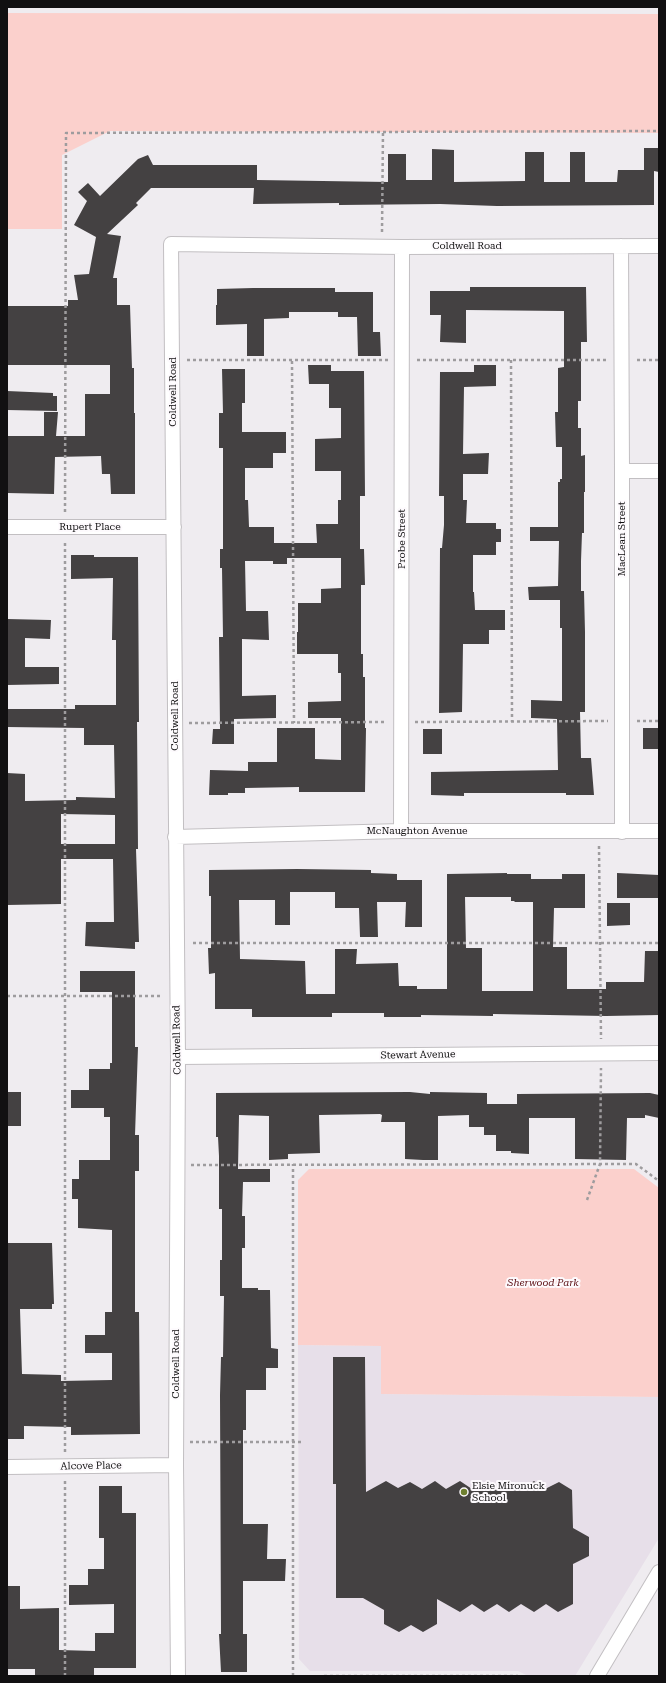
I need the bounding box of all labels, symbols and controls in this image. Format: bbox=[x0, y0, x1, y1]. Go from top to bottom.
street label: Coldwell Road bbox=[432, 240, 502, 252]
street label: Coldwell Road bbox=[167, 357, 179, 427]
street label: MacLean Street bbox=[616, 501, 628, 577]
street label: Probe Street bbox=[396, 509, 408, 569]
street label: Rupert Place bbox=[59, 521, 121, 533]
street label: Coldwell Road bbox=[169, 681, 181, 751]
street label: McNaughton Avenue bbox=[366, 825, 468, 837]
street label: Coldwell Road bbox=[170, 1005, 184, 1075]
street label: Stewart Avenue bbox=[380, 1048, 456, 1062]
park label: Sherwood Park bbox=[507, 1277, 579, 1289]
street label: Coldwell Road bbox=[170, 1329, 182, 1399]
street label: Alcove Place bbox=[60, 1459, 122, 1473]
place label: Elsie Mironuck School bbox=[472, 1480, 545, 1504]
marker: Elsie Mironuck School bbox=[459, 1487, 469, 1497]

